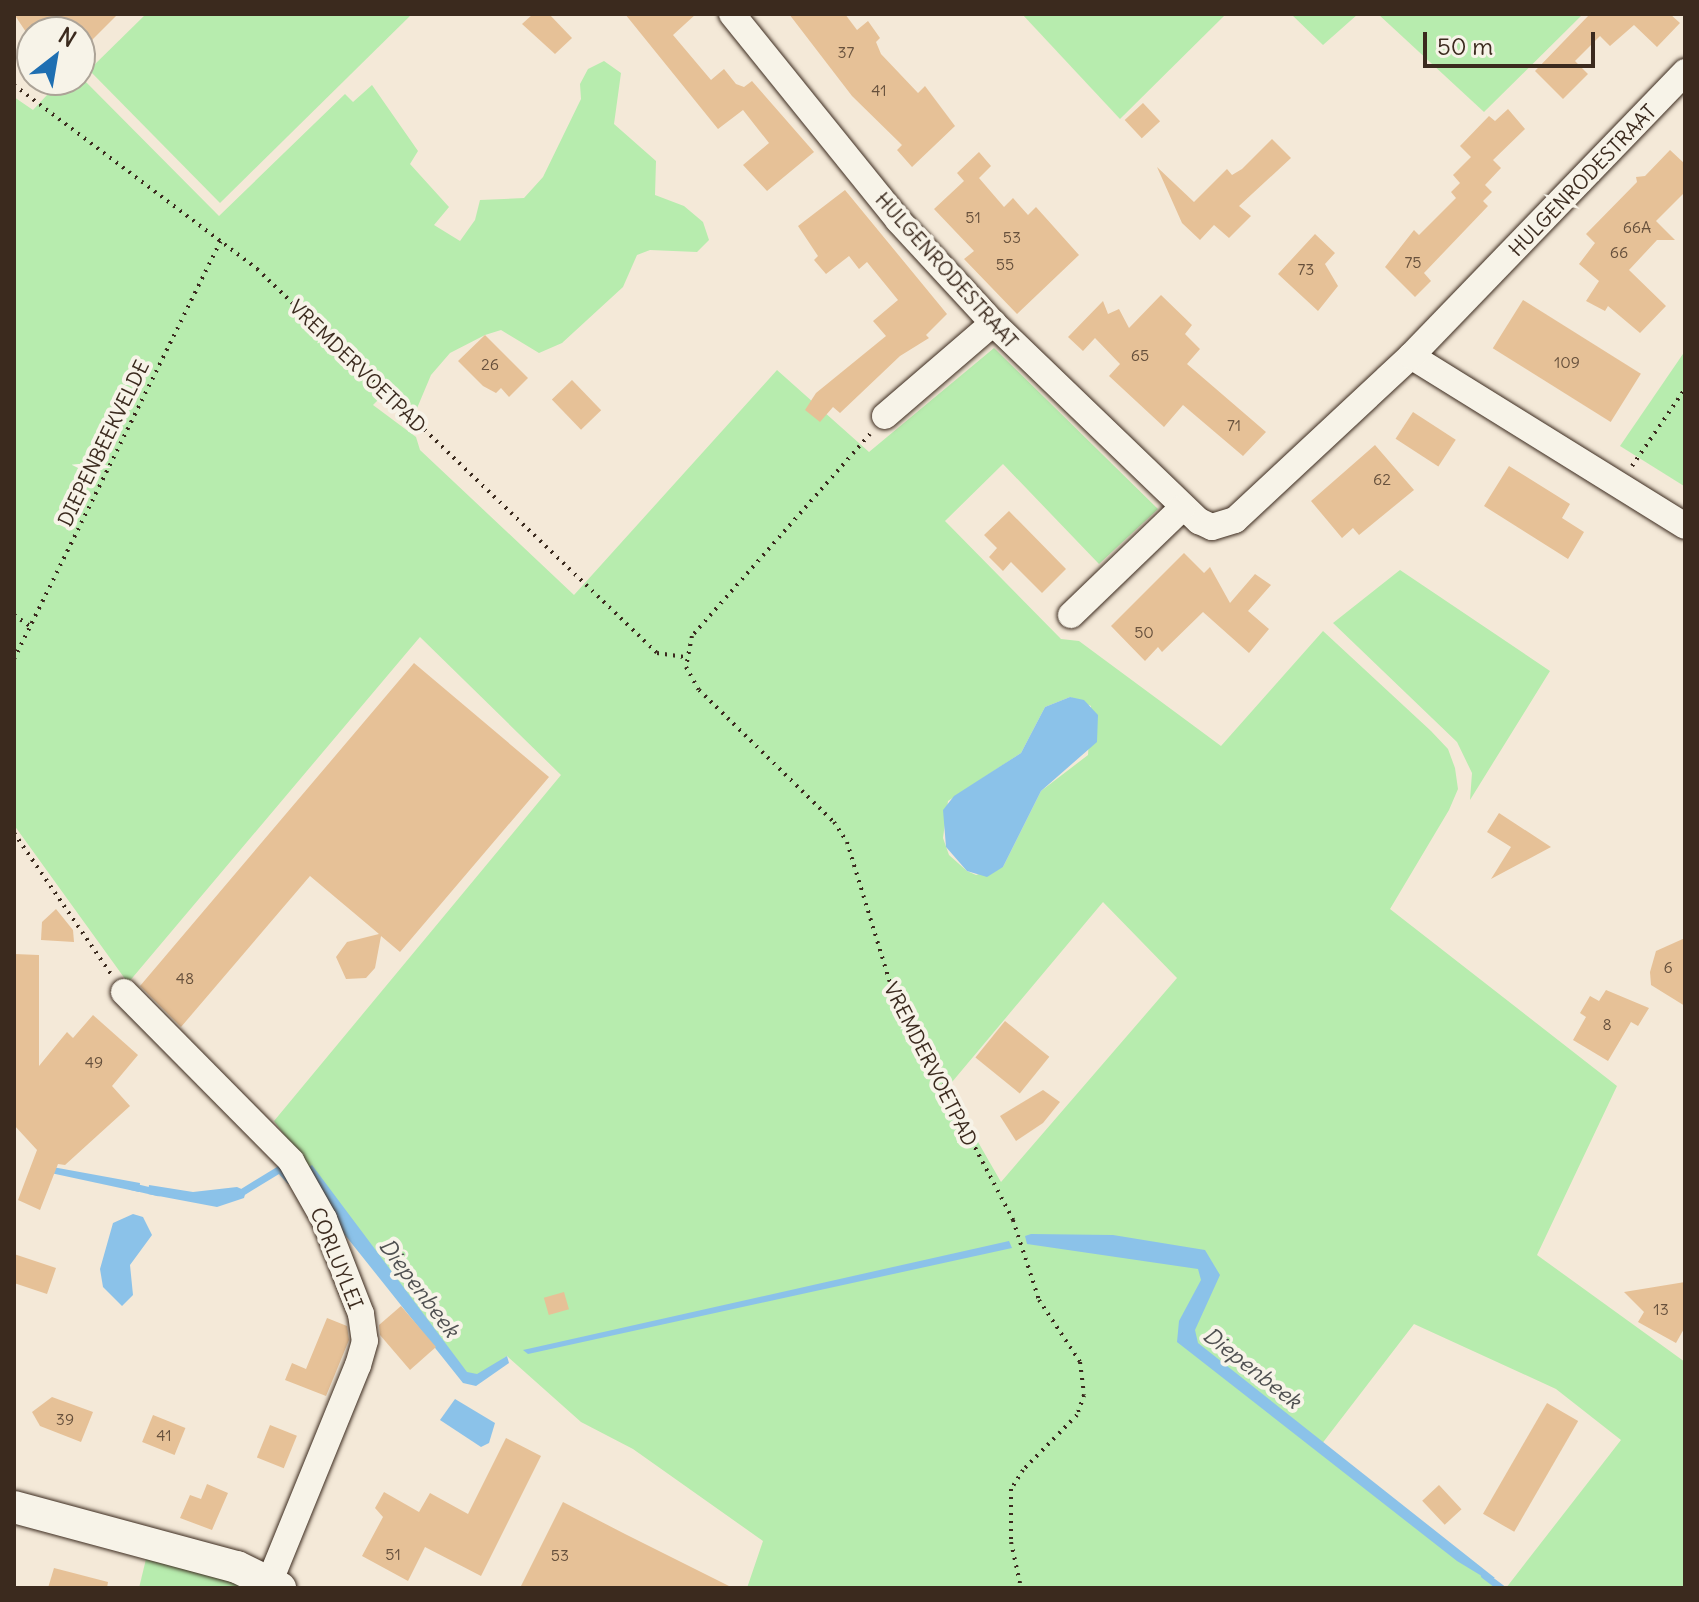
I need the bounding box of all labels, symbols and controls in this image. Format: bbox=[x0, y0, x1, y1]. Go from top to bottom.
north arrow bbox=[16, 16, 96, 96]
scale bar bbox=[1427, 16, 1599, 66]
text: N bbox=[54, 21, 81, 53]
text: 50 m bbox=[1437, 31, 1493, 61]
house number: 37 bbox=[838, 42, 854, 62]
house number: 41 bbox=[871, 80, 887, 100]
street label: HULGENRODESTRAAT bbox=[1503, 99, 1661, 261]
street label: HULGENRODESTRAAT bbox=[871, 187, 1023, 353]
house number: 51 bbox=[965, 207, 981, 227]
house number: 66A bbox=[1623, 217, 1651, 237]
house number: 53 bbox=[1003, 227, 1021, 247]
house number: 66 bbox=[1610, 242, 1628, 262]
house number: 75 bbox=[1404, 252, 1422, 272]
house number: 55 bbox=[996, 254, 1014, 274]
house number: 73 bbox=[1298, 259, 1314, 279]
street label: VREMDERVOETPAD bbox=[285, 295, 431, 437]
house number: 65 bbox=[1131, 345, 1149, 365]
house number: 109 bbox=[1554, 352, 1580, 372]
house number: 26 bbox=[481, 354, 499, 374]
street label: DIEPENBEEKVELDE bbox=[52, 356, 154, 530]
house number: 71 bbox=[1227, 415, 1241, 435]
house number: 62 bbox=[1373, 469, 1391, 489]
house number: 50 bbox=[1134, 622, 1154, 642]
house number: 6 bbox=[1663, 957, 1673, 977]
house number: 48 bbox=[176, 968, 194, 988]
street label: VREMDERVOETPAD bbox=[879, 978, 983, 1150]
house number: 8 bbox=[1602, 1014, 1612, 1034]
house number: 49 bbox=[85, 1052, 103, 1072]
street label: CORLUYLEI bbox=[306, 1204, 368, 1312]
water label: Diepenbeek bbox=[373, 1233, 465, 1343]
house number: 13 bbox=[1653, 1299, 1669, 1319]
water label: Diepenbeek bbox=[1198, 1322, 1306, 1414]
house number: 39 bbox=[56, 1409, 74, 1429]
house number: 41 bbox=[156, 1425, 172, 1445]
house number: 51 bbox=[385, 1544, 401, 1564]
house number: 53 bbox=[551, 1545, 569, 1565]

